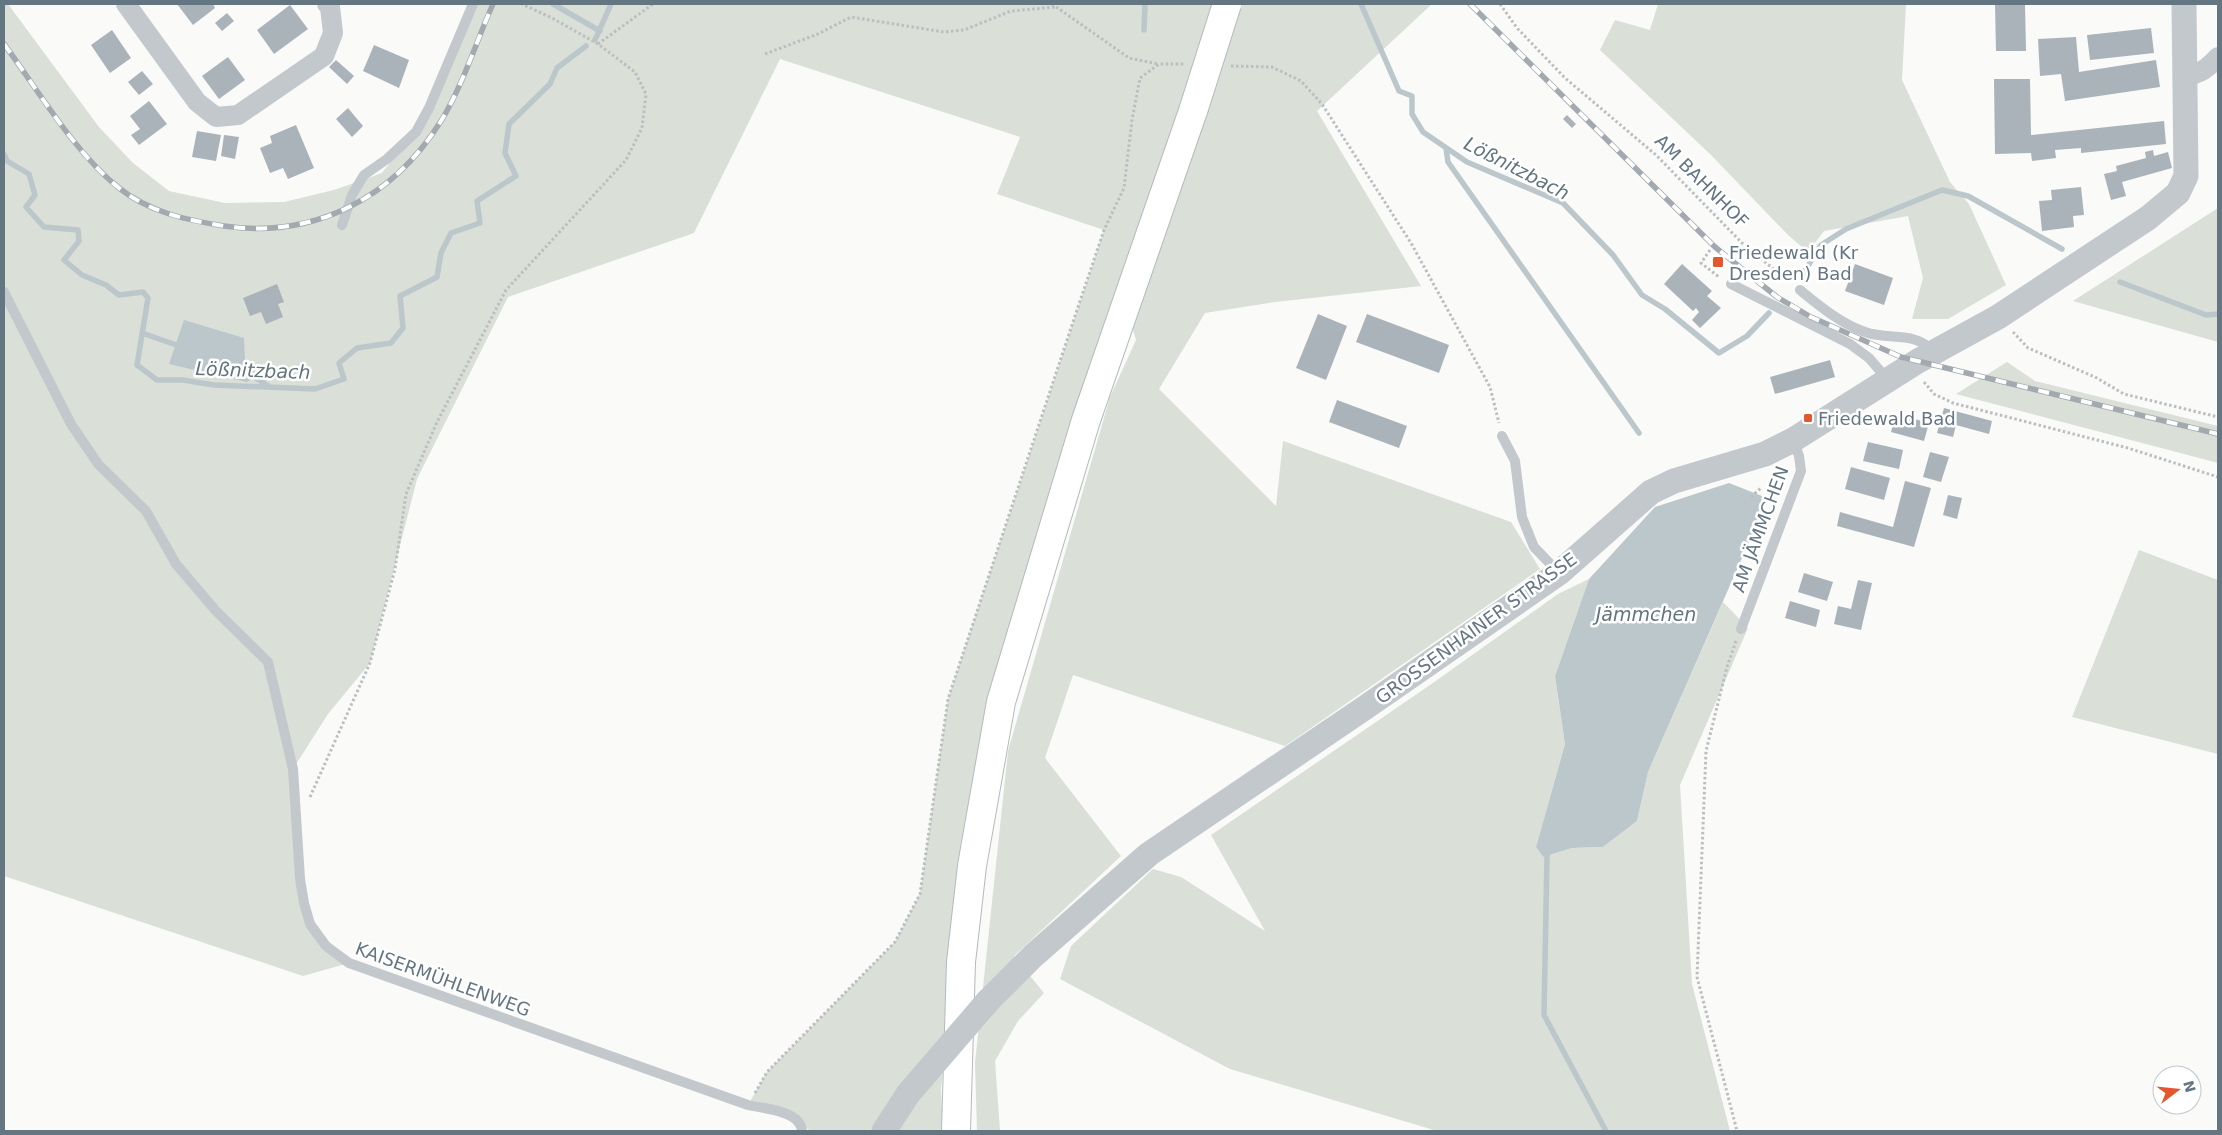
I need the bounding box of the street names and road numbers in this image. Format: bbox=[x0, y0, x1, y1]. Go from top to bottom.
street label: AM BAHNHOF bbox=[1651, 130, 1753, 232]
street label: AM JÄMMCHEN bbox=[1727, 463, 1793, 595]
street label: GROSSENHAINER STRASSE bbox=[1371, 548, 1581, 708]
street label: KAISERMÜHLENWEG bbox=[353, 938, 533, 1020]

